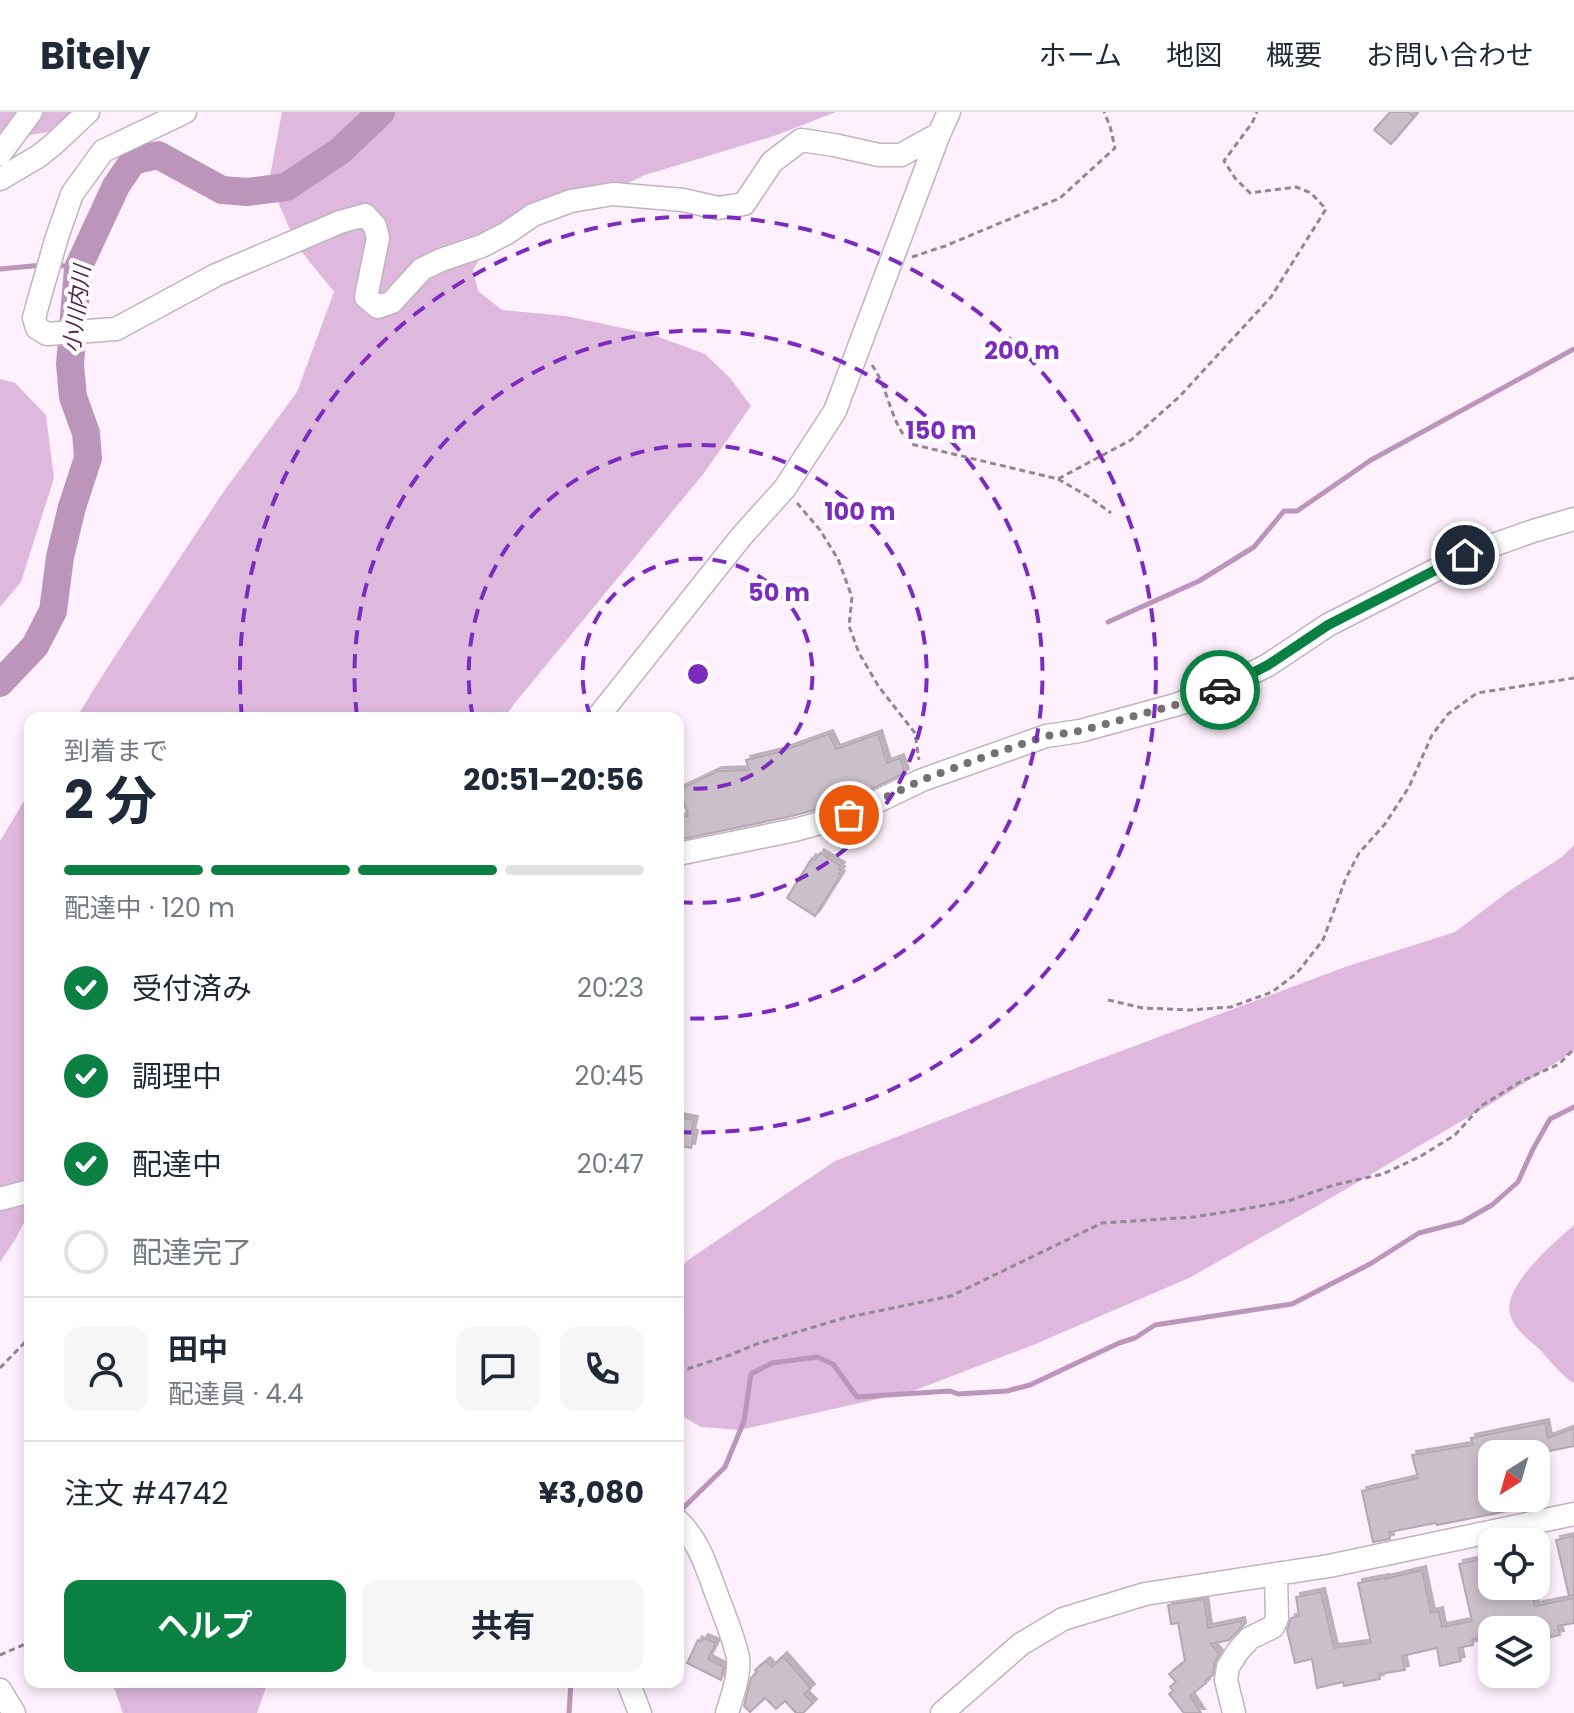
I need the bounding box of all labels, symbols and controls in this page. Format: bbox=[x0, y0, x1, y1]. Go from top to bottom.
text: Bitely bbox=[40, 29, 150, 82]
text: ホーム bbox=[1039, 36, 1122, 75]
text: 地図 bbox=[1166, 36, 1222, 75]
text: 概要 bbox=[1266, 36, 1322, 75]
text: お問い合わせ bbox=[1366, 36, 1534, 75]
water label: 小川内川 bbox=[56, 261, 98, 355]
text: 200 m bbox=[984, 334, 1060, 367]
text: 150 m bbox=[906, 414, 976, 447]
text: 100 m bbox=[825, 495, 895, 528]
pin bbox=[1431, 521, 1499, 589]
icon: home bbox=[1443, 533, 1487, 577]
text: 50 m bbox=[748, 576, 810, 609]
courier bbox=[1180, 650, 1260, 730]
centre of rings bbox=[684, 660, 712, 688]
icon: car bbox=[1198, 668, 1242, 712]
text: 到着まで bbox=[64, 733, 168, 769]
text: 20:51–20:56 bbox=[463, 758, 644, 801]
text: 2 分 bbox=[64, 764, 157, 837]
pin bbox=[815, 781, 883, 849]
icon: bag bbox=[827, 793, 871, 837]
text: 配達中 · 120 m bbox=[64, 890, 235, 926]
icon: check bbox=[64, 966, 108, 1010]
text: 受付済み bbox=[132, 967, 252, 1010]
text: 20:23 bbox=[577, 970, 644, 1006]
icon: check bbox=[64, 1054, 108, 1098]
text: 調理中 bbox=[132, 1055, 222, 1098]
text: 20:45 bbox=[575, 1058, 644, 1094]
icon: check bbox=[64, 1142, 108, 1186]
text: 配達中 bbox=[132, 1143, 222, 1186]
text: 20:47 bbox=[577, 1146, 644, 1182]
text: 配達完了 bbox=[132, 1231, 252, 1274]
button: person bbox=[64, 1327, 148, 1411]
button: chat bbox=[456, 1327, 540, 1411]
button: phone bbox=[560, 1327, 644, 1411]
text: 田中 bbox=[168, 1328, 228, 1371]
text: 配達員 · 4.4 bbox=[168, 1376, 304, 1412]
north arrow bbox=[1478, 1440, 1550, 1512]
map controls bbox=[1478, 1440, 1550, 1688]
text: ¥3,080 bbox=[539, 1471, 644, 1514]
text: 注文 #4742 bbox=[64, 1472, 229, 1515]
button: locate bbox=[1478, 1528, 1550, 1600]
button: ヘルプ bbox=[64, 1580, 346, 1672]
button: 共有 bbox=[362, 1580, 644, 1672]
button: layers bbox=[1478, 1616, 1550, 1688]

